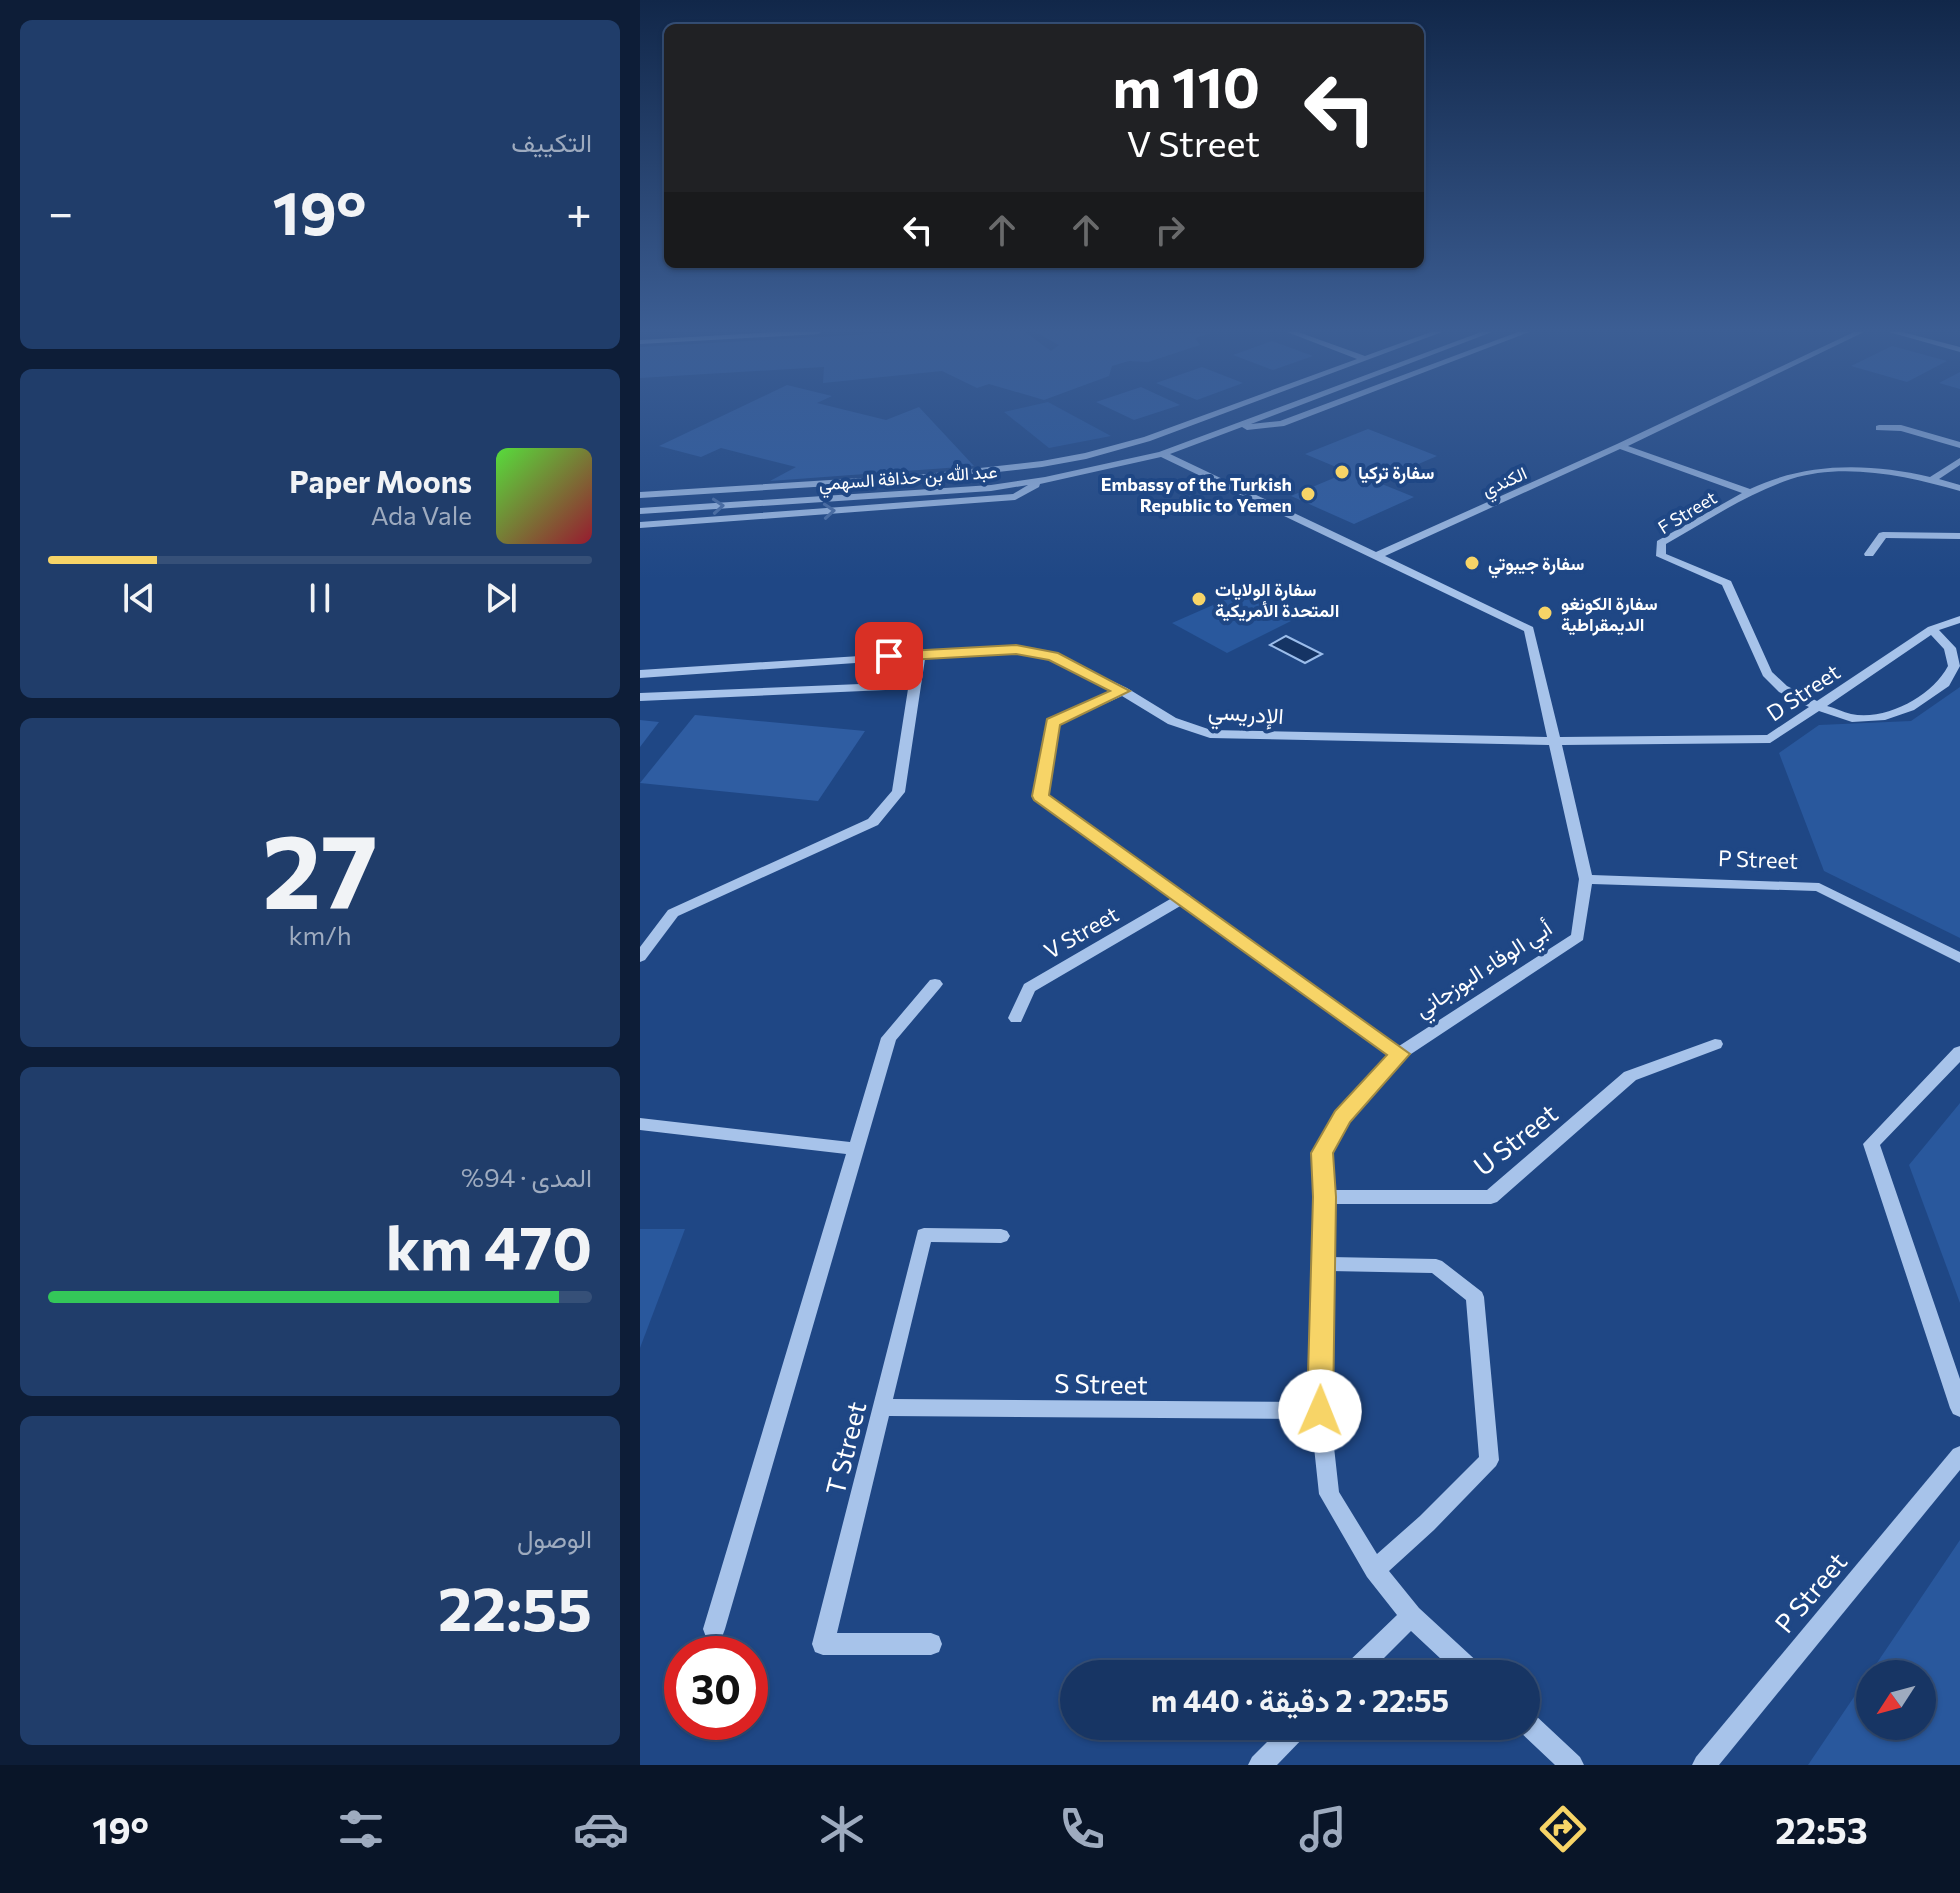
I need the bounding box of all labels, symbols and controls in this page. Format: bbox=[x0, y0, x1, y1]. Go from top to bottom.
text: 110 m bbox=[1113, 51, 1260, 120]
icon: left bbox=[1288, 56, 1392, 160]
text: V Street bbox=[1127, 120, 1260, 164]
text: التكييف bbox=[511, 126, 592, 157]
text: 19° bbox=[272, 174, 367, 247]
text: − bbox=[48, 184, 73, 238]
text: + bbox=[566, 184, 592, 238]
icon: left bbox=[896, 208, 940, 252]
icon: ahead bbox=[980, 208, 1024, 252]
icon: ahead bbox=[1064, 208, 1108, 252]
icon: right bbox=[1148, 208, 1192, 252]
street label: عبد الله بن حذافة السهمي bbox=[818, 460, 998, 499]
place label: سفارة تركيا bbox=[1358, 461, 1434, 484]
street label: الكندي bbox=[1478, 461, 1532, 505]
text: Paper Moons bbox=[289, 462, 472, 499]
marker: سفارة تركيا bbox=[1333, 463, 1351, 481]
place label: Embassy of the Turkish Republic to Yemen bbox=[1101, 473, 1292, 516]
marker: Embassy of the Turkish Republic to Yemen bbox=[1299, 485, 1317, 503]
street label: F Street bbox=[1654, 486, 1720, 538]
one-way arrow bbox=[712, 498, 725, 515]
text: Ada Vale bbox=[371, 499, 472, 530]
one-way arrow bbox=[823, 503, 836, 520]
place label: سفارة جيبوتي bbox=[1488, 552, 1584, 579]
marker: سفارة جيبوتي bbox=[1463, 554, 1481, 572]
icon: previous bbox=[117, 576, 161, 620]
icon: pause bbox=[298, 576, 342, 620]
icon: next bbox=[479, 576, 523, 620]
place label: سفارة الولايات المتحدة الأمريكية bbox=[1215, 578, 1339, 622]
marker: سفارة الولايات المتحدة الأمريكية bbox=[1190, 590, 1208, 608]
place label: سفارة الكونغو الديمقراطية bbox=[1561, 592, 1658, 636]
marker: سفارة الكونغو الديمقراطية bbox=[1536, 604, 1554, 622]
pin bbox=[855, 622, 923, 690]
icon: arrive bbox=[867, 634, 911, 678]
street label: D Street bbox=[1761, 658, 1845, 726]
street label: الإدريسي bbox=[1207, 697, 1285, 735]
text: 27 bbox=[262, 803, 378, 930]
street label: P Street bbox=[1717, 844, 1799, 874]
street label: V Street bbox=[1039, 900, 1123, 964]
street label: أبي الوفاء البوزجاني bbox=[1409, 914, 1560, 1027]
text: km/h bbox=[288, 919, 352, 950]
street label: U Street bbox=[1467, 1097, 1563, 1181]
text: المدى · 94% bbox=[461, 1161, 592, 1192]
text: 470 km bbox=[386, 1209, 592, 1282]
street label: S Street bbox=[1054, 1367, 1148, 1399]
position arrow bbox=[1278, 1369, 1362, 1453]
street label: T Street bbox=[818, 1398, 872, 1498]
text: الوصول bbox=[517, 1522, 592, 1553]
street label: P Street bbox=[1768, 1546, 1852, 1638]
text: 22:55 bbox=[438, 1570, 592, 1643]
speed limit sign: 30 bbox=[664, 1636, 768, 1740]
north arrow bbox=[1856, 1660, 1936, 1740]
map controls bbox=[1856, 1660, 1936, 1740]
text: 22:55 · 2 دقيقة · 440 m bbox=[1151, 1681, 1449, 1718]
icon: filters bbox=[333, 1801, 389, 1857]
icon: car bbox=[573, 1801, 629, 1857]
icon: climate bbox=[814, 1801, 870, 1857]
icon: phone bbox=[1054, 1801, 1110, 1857]
icon: music bbox=[1295, 1801, 1351, 1857]
icon: directions bbox=[1535, 1801, 1591, 1857]
text: 19° bbox=[92, 1807, 149, 1851]
text: 22:53 bbox=[1775, 1807, 1868, 1851]

